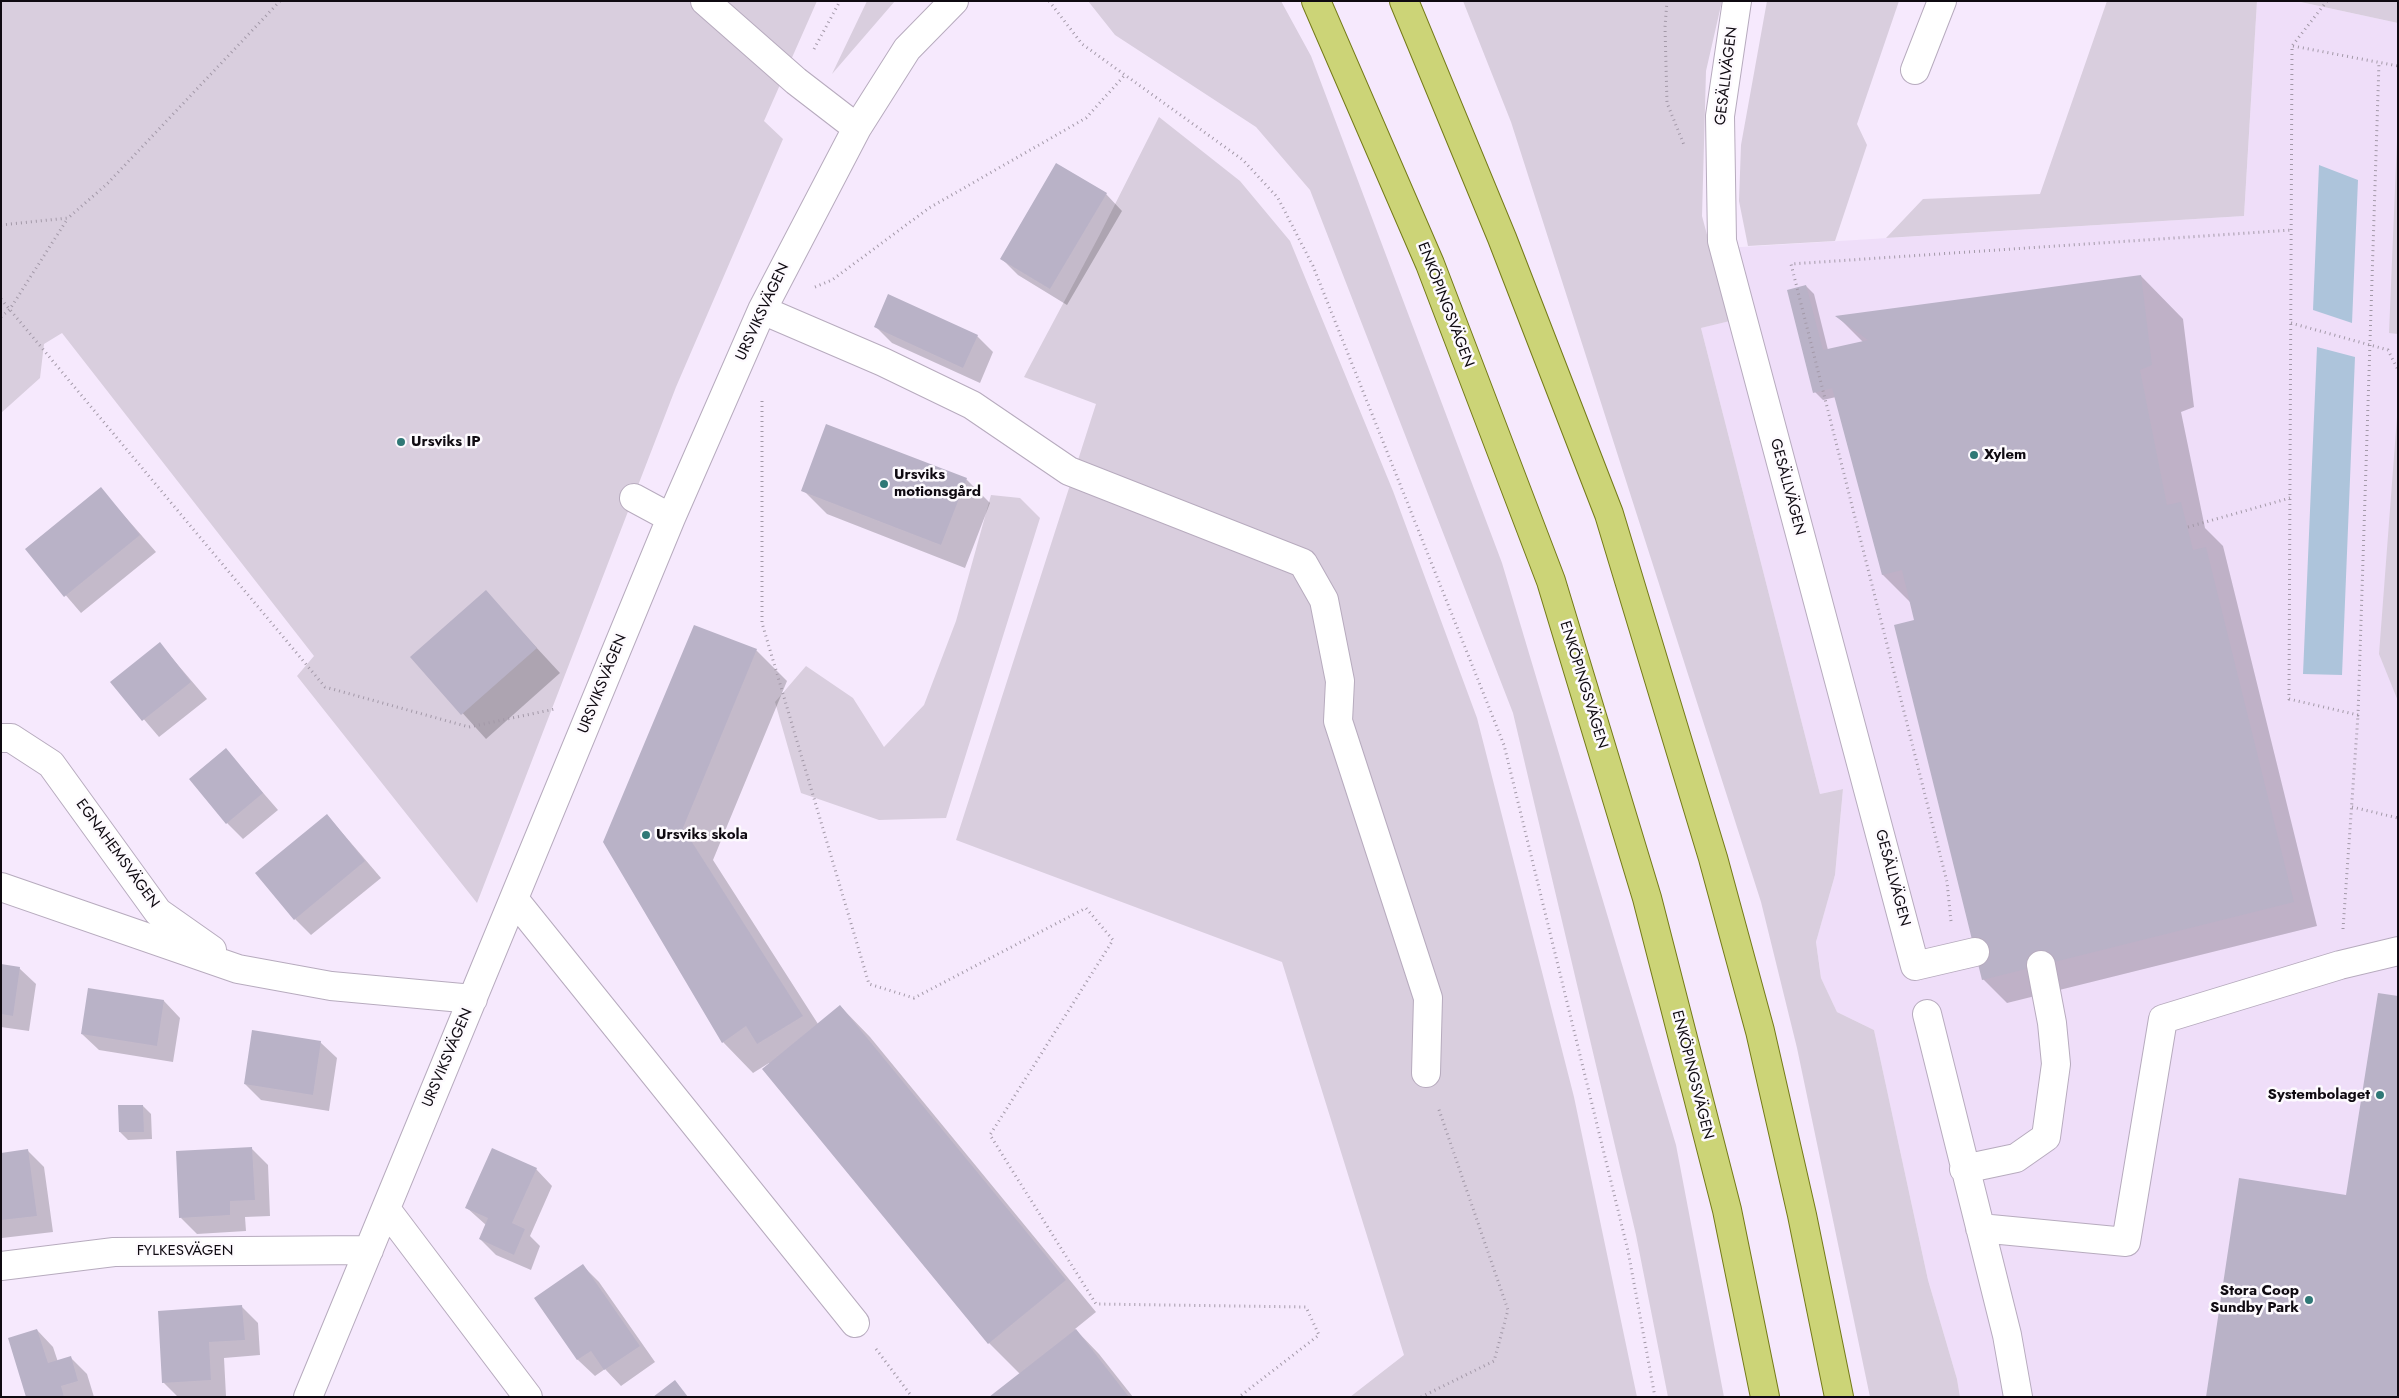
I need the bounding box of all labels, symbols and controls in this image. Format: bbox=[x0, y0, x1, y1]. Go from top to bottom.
street label: GESÄLLVÄGEN bbox=[1712, 26, 1742, 126]
street label: ENKÖPINGSVÄGEN bbox=[1413, 240, 1477, 370]
street label: URSVIKSVÄGEN bbox=[733, 260, 793, 364]
place label: Ursviks IP bbox=[411, 433, 481, 451]
marker: Ursviks IP bbox=[395, 436, 407, 448]
street label: GESÄLLVÄGEN bbox=[1765, 437, 1809, 537]
place label: Xylem bbox=[1984, 446, 2026, 464]
marker: Xylem bbox=[1968, 449, 1980, 461]
place label: Ursviks motionsgård bbox=[894, 466, 981, 501]
marker: Ursviks motionsgård bbox=[878, 478, 890, 490]
street label: ENKÖPINGSVÄGEN bbox=[1555, 619, 1611, 751]
street label: URSVIKSVÄGEN bbox=[575, 632, 631, 736]
street label: EGNAHEMSVÄGEN bbox=[71, 796, 163, 912]
place label: Ursviks skola bbox=[656, 826, 748, 844]
street label: GESÄLLVÄGEN bbox=[1870, 828, 1914, 928]
marker: Ursviks skola bbox=[640, 829, 652, 841]
street label: URSVIKSVÄGEN bbox=[419, 1006, 477, 1110]
street label: ENKÖPINGSVÄGEN bbox=[1667, 1009, 1717, 1141]
place label: Systembolaget bbox=[2268, 1086, 2370, 1104]
marker: Systembolaget bbox=[2374, 1089, 2386, 1101]
street label: FYLKESVÄGEN bbox=[137, 1242, 233, 1260]
place label: Stora Coop Sundby Park bbox=[2210, 1282, 2299, 1317]
marker: Stora Coop Sundby Park bbox=[2303, 1294, 2315, 1306]

